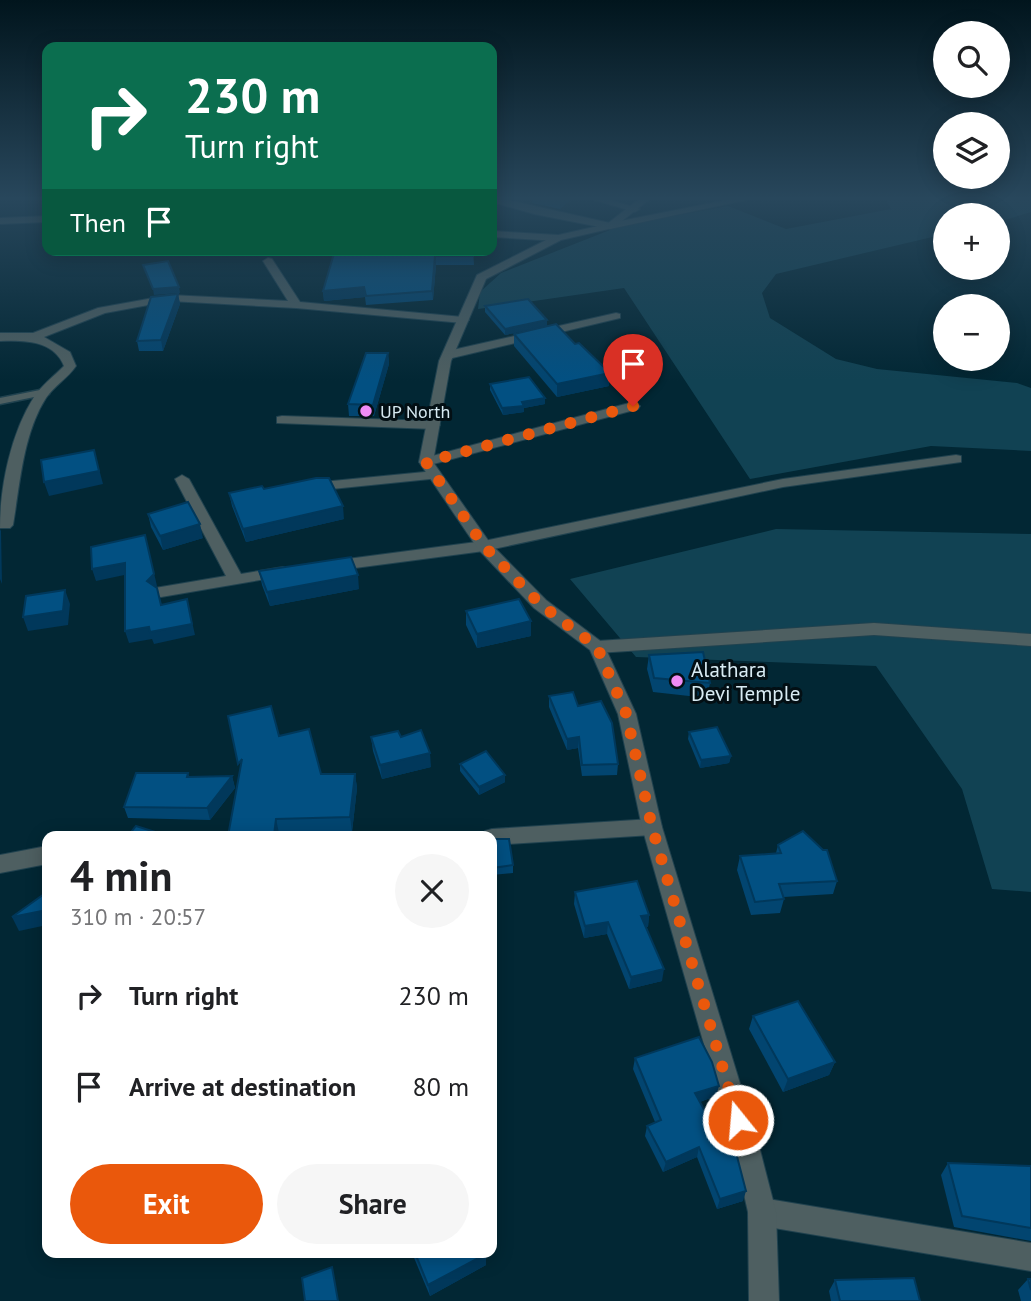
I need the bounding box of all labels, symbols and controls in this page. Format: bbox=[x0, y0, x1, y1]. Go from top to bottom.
map controls bbox=[933, 21, 1010, 371]
button: search bbox=[933, 21, 1010, 98]
text: 230 m bbox=[185, 63, 320, 127]
icon: right bbox=[70, 70, 161, 161]
button: layers bbox=[933, 112, 1010, 189]
text: Turn right bbox=[185, 125, 319, 167]
icon: arrive bbox=[140, 203, 178, 241]
button: + bbox=[933, 203, 1010, 280]
text: Then bbox=[70, 206, 126, 239]
button: − bbox=[933, 294, 1010, 371]
pin bbox=[603, 334, 663, 406]
icon: arrive bbox=[614, 345, 652, 383]
place label: UP North bbox=[380, 400, 450, 423]
marker: UP North bbox=[358, 403, 374, 419]
place label: Alathara Devi Temple bbox=[691, 656, 801, 707]
marker: Alathara Devi Temple bbox=[669, 673, 685, 689]
text: 4 min bbox=[70, 848, 172, 903]
button: close bbox=[395, 854, 469, 928]
text: 310 m · 20:57 bbox=[70, 902, 206, 931]
icon: right bbox=[70, 977, 108, 1015]
text: Turn right bbox=[129, 979, 238, 1012]
text: 230 m bbox=[398, 979, 469, 1012]
icon: arrive bbox=[70, 1068, 108, 1106]
text: Arrive at destination bbox=[129, 1070, 356, 1103]
text: 80 m bbox=[413, 1070, 469, 1103]
position arrow bbox=[701, 1083, 775, 1157]
button: Exit bbox=[70, 1164, 263, 1244]
button: Share bbox=[277, 1164, 469, 1244]

